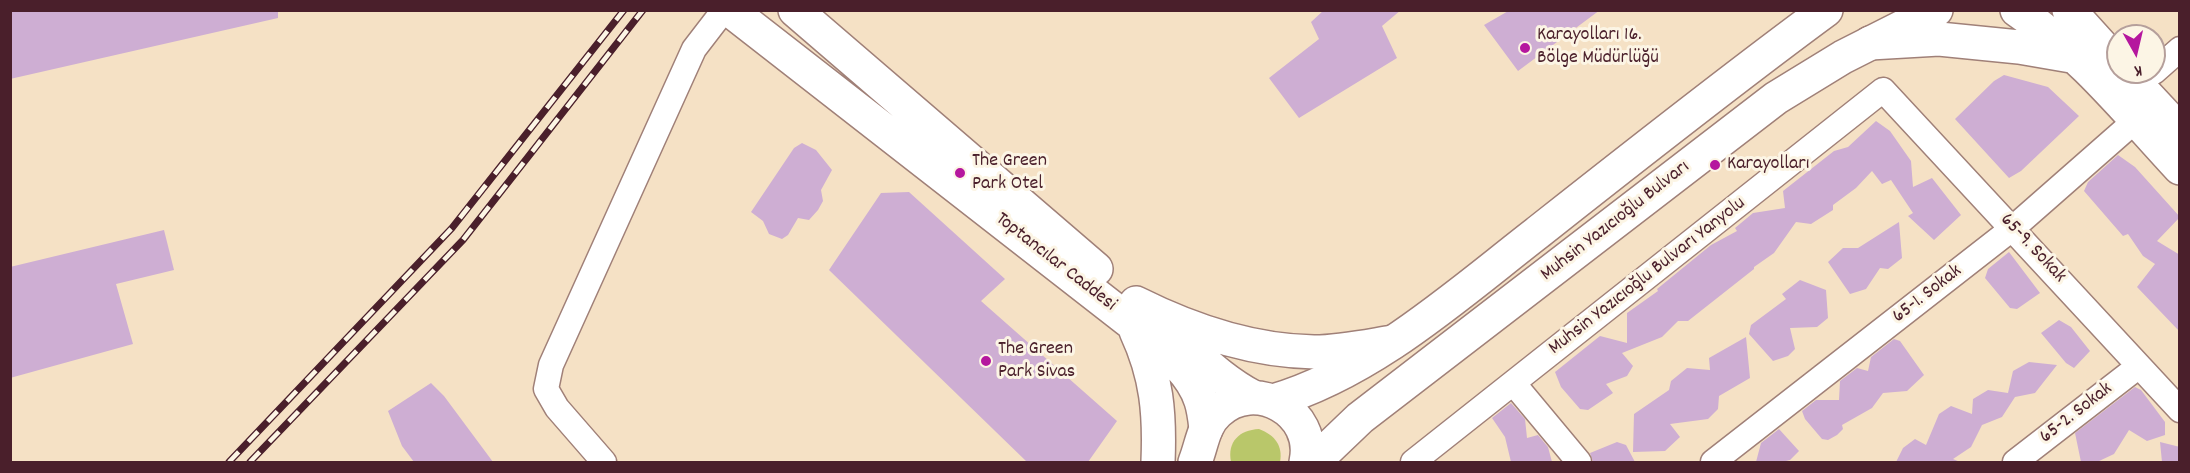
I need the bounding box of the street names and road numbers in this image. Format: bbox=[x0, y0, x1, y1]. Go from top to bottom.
street label: Muhsin Yazıcıoğlu Bulvarı bbox=[1537, 156, 1695, 288]
street label: Muhsin Yazıcıoğlu Bulvarı Yanyolu bbox=[1545, 193, 1751, 361]
street label: Toptancılar Caddesi bbox=[990, 208, 1120, 318]
street label: 65-9. Sokak bbox=[1994, 209, 2070, 289]
street label: 65-1. Sokak bbox=[1888, 260, 1968, 330]
street label: 65-2. Sokak bbox=[2036, 378, 2118, 450]

